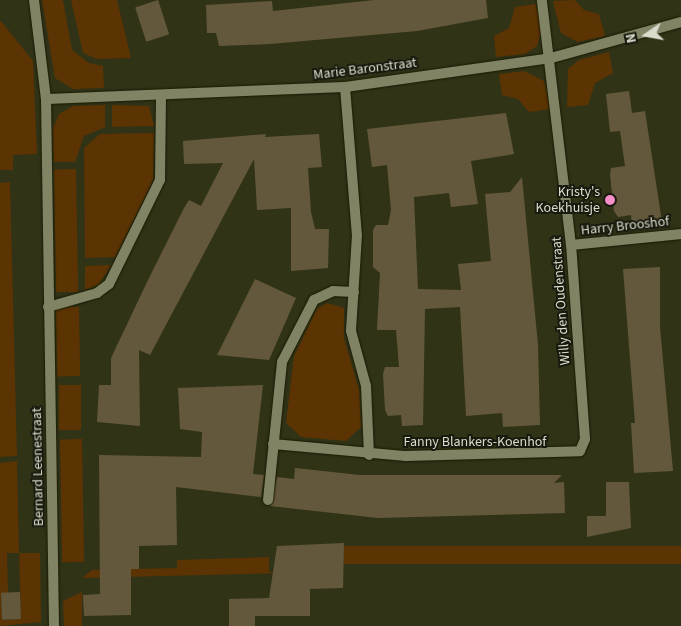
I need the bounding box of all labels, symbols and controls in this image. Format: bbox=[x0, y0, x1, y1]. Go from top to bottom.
north arrow bbox=[621, 10, 671, 60]
text: N bbox=[621, 31, 642, 45]
street label: Marie Baronstraat bbox=[312, 54, 418, 84]
place label: Kristy's Koekhuisje bbox=[536, 184, 600, 216]
marker: Kristy's Koekhuisje bbox=[604, 194, 616, 206]
street label: Harry Brooshof bbox=[580, 213, 670, 239]
street label: Willy den Oudenstraat bbox=[548, 236, 574, 366]
street label: Bernard Leenestraat bbox=[29, 408, 47, 526]
street label: Fanny Blankers-Koenhof bbox=[404, 434, 546, 450]

